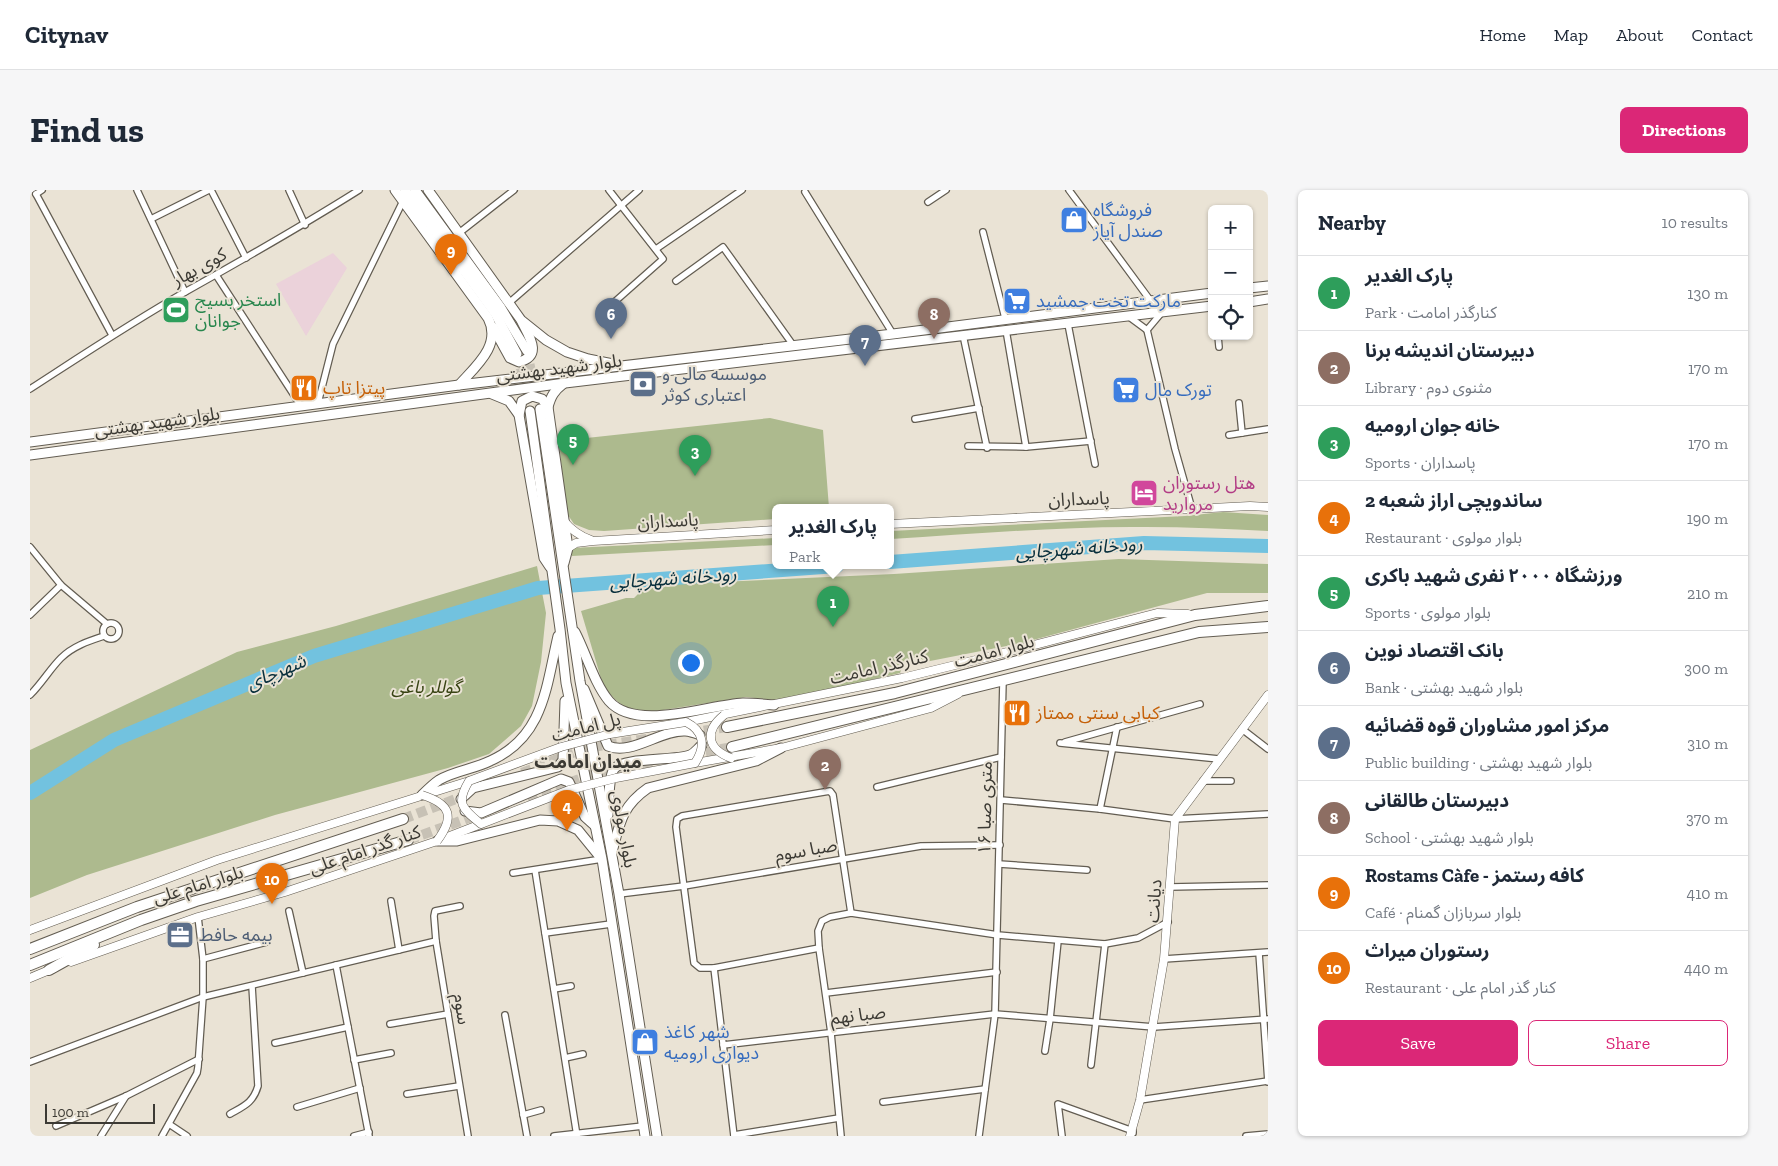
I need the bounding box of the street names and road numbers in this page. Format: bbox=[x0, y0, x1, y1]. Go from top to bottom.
street label: کوی بهار bbox=[167, 243, 231, 292]
street label: بلوار شهید بهشتی bbox=[495, 349, 623, 387]
street label: بلوار شهید بهشتی bbox=[93, 402, 221, 442]
street label: پاسداران bbox=[1048, 487, 1110, 511]
street label: پاسداران bbox=[637, 508, 699, 534]
street label: بلوار امامت bbox=[952, 630, 1036, 672]
street label: کنارگذر امامت bbox=[828, 645, 931, 689]
street label: پل امامت bbox=[549, 708, 623, 746]
street label: ۱۶ متری صبا bbox=[973, 761, 997, 855]
street label: بلوار مولوی bbox=[606, 788, 642, 870]
street label: کنار گذر امام علی bbox=[306, 820, 425, 882]
street label: صبا سوم bbox=[773, 834, 839, 869]
street label: بلوار امام علی bbox=[150, 861, 247, 912]
street label: دیانت bbox=[1142, 878, 1166, 924]
street label: سوم bbox=[446, 992, 475, 1027]
street label: صبا نهم bbox=[829, 1001, 887, 1031]

